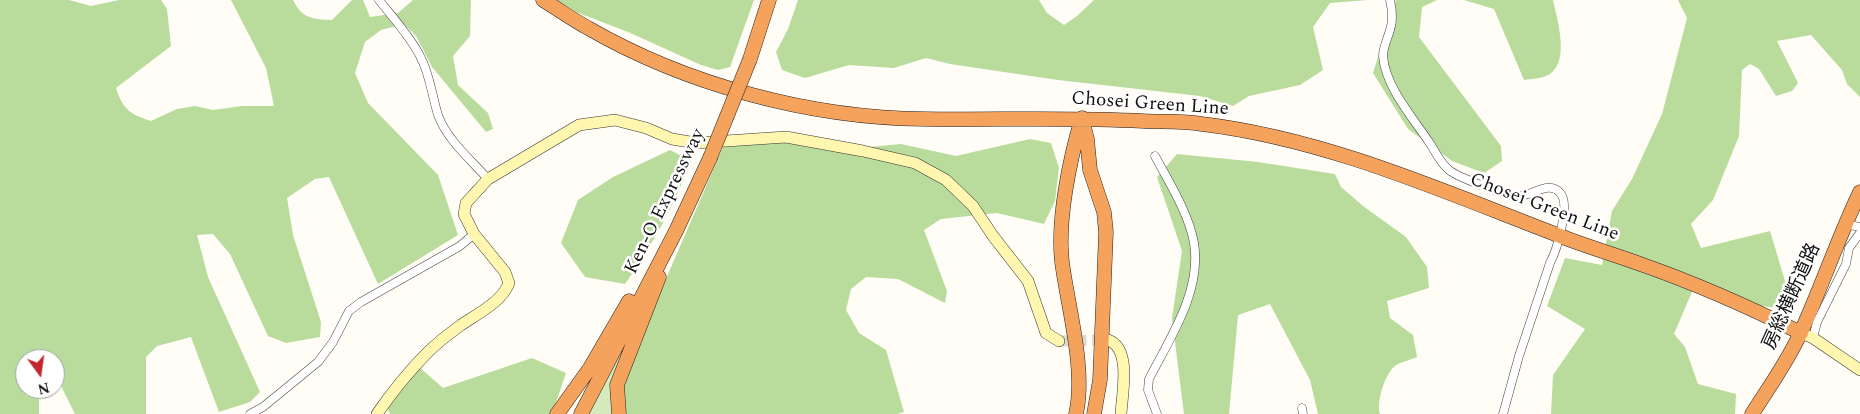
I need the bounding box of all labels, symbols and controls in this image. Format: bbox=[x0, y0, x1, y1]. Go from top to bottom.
street label: Chosei Green Line bbox=[1071, 88, 1229, 122]
street label: Ken-O Expressway bbox=[621, 126, 711, 278]
street label: Chosei Green Line bbox=[1466, 169, 1622, 247]
street label: 房総横断道路 bbox=[1759, 240, 1827, 354]
north arrow bbox=[15, 349, 65, 399]
text: N bbox=[35, 376, 52, 400]

